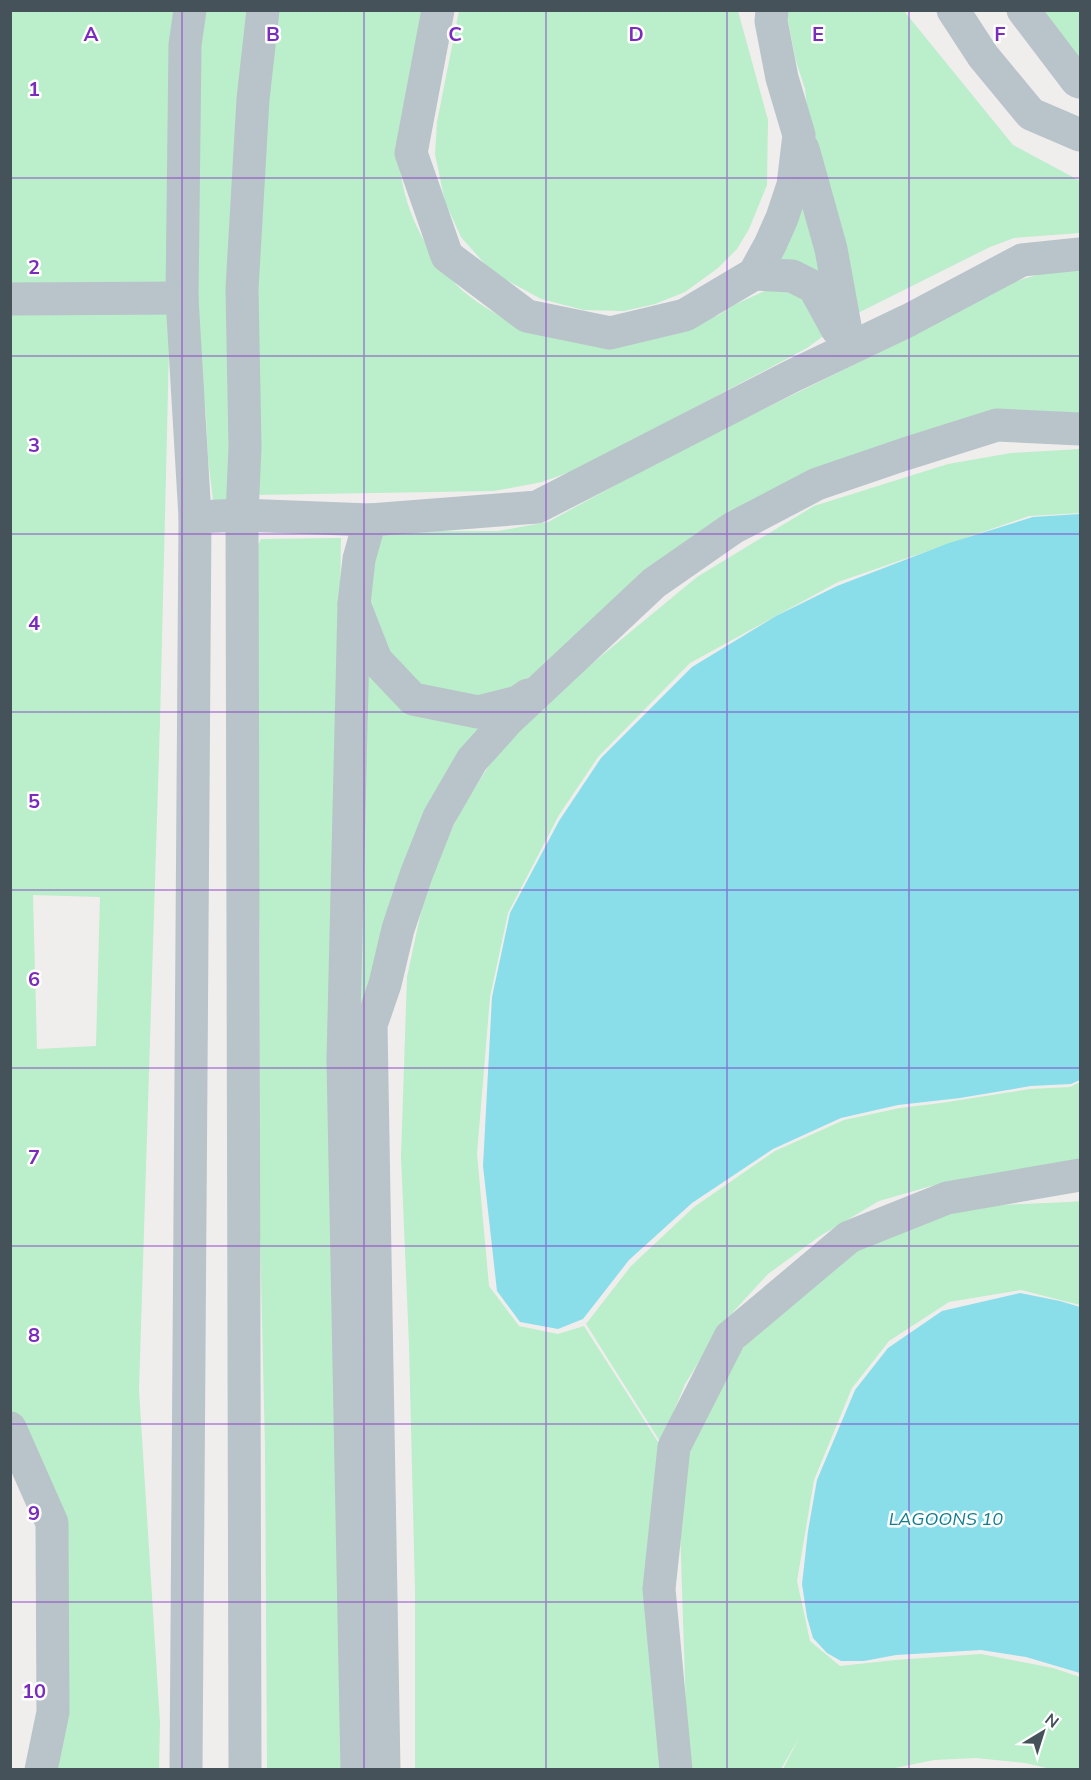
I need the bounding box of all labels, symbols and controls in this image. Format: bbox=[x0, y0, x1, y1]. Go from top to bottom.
text: A bbox=[84, 21, 99, 46]
text: B bbox=[266, 21, 280, 46]
text: C bbox=[448, 21, 462, 46]
text: D bbox=[628, 21, 644, 46]
text: E bbox=[812, 21, 824, 46]
text: F bbox=[994, 21, 1006, 46]
text: 1 bbox=[28, 76, 40, 101]
text: 2 bbox=[28, 254, 40, 279]
text: 3 bbox=[28, 432, 40, 457]
text: 4 bbox=[28, 610, 40, 635]
text: 5 bbox=[28, 788, 40, 813]
text: 6 bbox=[28, 966, 40, 991]
text: 7 bbox=[28, 1144, 40, 1169]
text: 8 bbox=[28, 1322, 40, 1347]
text: 9 bbox=[28, 1500, 40, 1525]
water label: LAGOONS 10 bbox=[889, 1507, 1003, 1530]
text: 10 bbox=[22, 1678, 46, 1703]
north arrow bbox=[1013, 1702, 1073, 1762]
text: N bbox=[1041, 1709, 1063, 1732]

